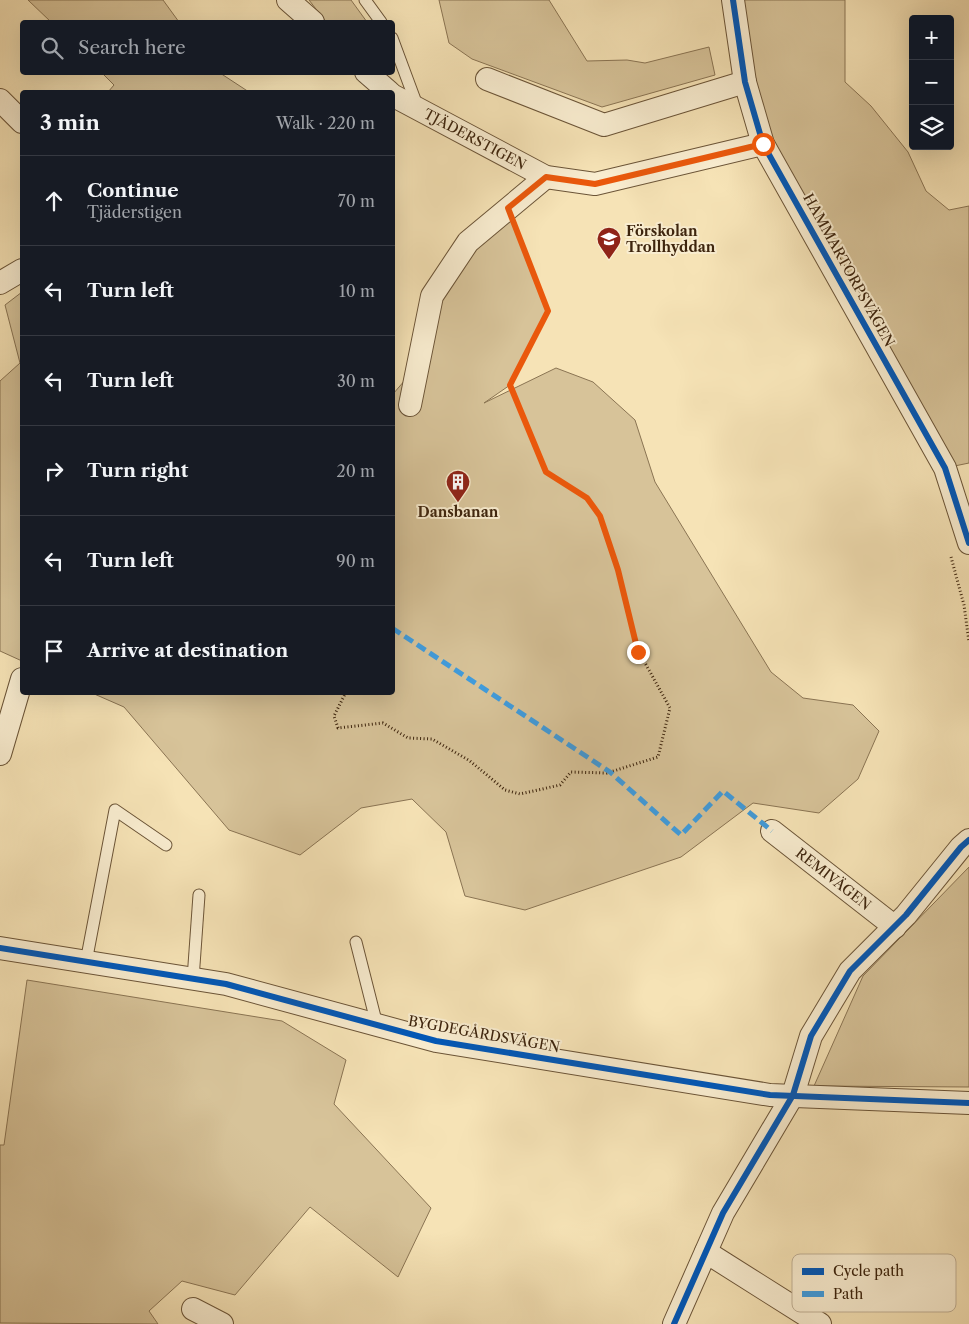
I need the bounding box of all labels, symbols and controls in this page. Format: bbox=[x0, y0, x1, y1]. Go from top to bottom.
map controls bbox=[909, 15, 954, 150]
button: + bbox=[909, 15, 954, 60]
search box bbox=[20, 20, 395, 75]
icon: search bbox=[38, 34, 66, 62]
text: Search here bbox=[78, 36, 186, 59]
button: − bbox=[909, 60, 954, 105]
street label: TJÄDERSTIGEN bbox=[421, 105, 530, 174]
button: layers bbox=[909, 105, 954, 150]
text: 3 min bbox=[40, 110, 100, 135]
text: Walk · 220 m bbox=[276, 113, 375, 133]
route start bbox=[752, 133, 775, 156]
text: Continue bbox=[87, 179, 179, 202]
icon: ahead bbox=[40, 187, 68, 215]
street label: HAMMARTORPSVÄGEN bbox=[799, 190, 899, 350]
text: 70 m bbox=[338, 191, 375, 211]
text: Tjäderstigen bbox=[87, 202, 182, 222]
place label: Förskolan Trollhyddan bbox=[626, 222, 716, 256]
school or university icon: Förskolan Trollhyddan bbox=[596, 226, 622, 260]
icon: left bbox=[40, 277, 68, 305]
text: Turn left bbox=[87, 279, 174, 302]
text: 10 m bbox=[339, 281, 375, 301]
icon: left bbox=[40, 367, 68, 395]
text: Turn left bbox=[87, 369, 174, 392]
text: 30 m bbox=[337, 371, 375, 391]
icon: right bbox=[40, 457, 68, 485]
text: Turn right bbox=[87, 459, 188, 482]
text: 20 m bbox=[336, 461, 375, 481]
building icon: Dansbanan bbox=[445, 469, 471, 503]
place label: Dansbanan bbox=[418, 503, 499, 521]
icon: left bbox=[40, 547, 68, 575]
text: Turn left bbox=[87, 549, 174, 572]
text: 90 m bbox=[336, 551, 375, 571]
icon: arrive bbox=[40, 637, 68, 665]
text: Arrive at destination bbox=[87, 639, 288, 662]
route end bbox=[627, 641, 650, 664]
street label: REMIVÄGEN bbox=[792, 844, 875, 914]
street label: BYGDEGÅRDSVÄGEN bbox=[407, 1011, 562, 1056]
legend bbox=[792, 1254, 956, 1312]
text: Cycle path bbox=[833, 1262, 904, 1280]
text: Path bbox=[833, 1285, 863, 1303]

